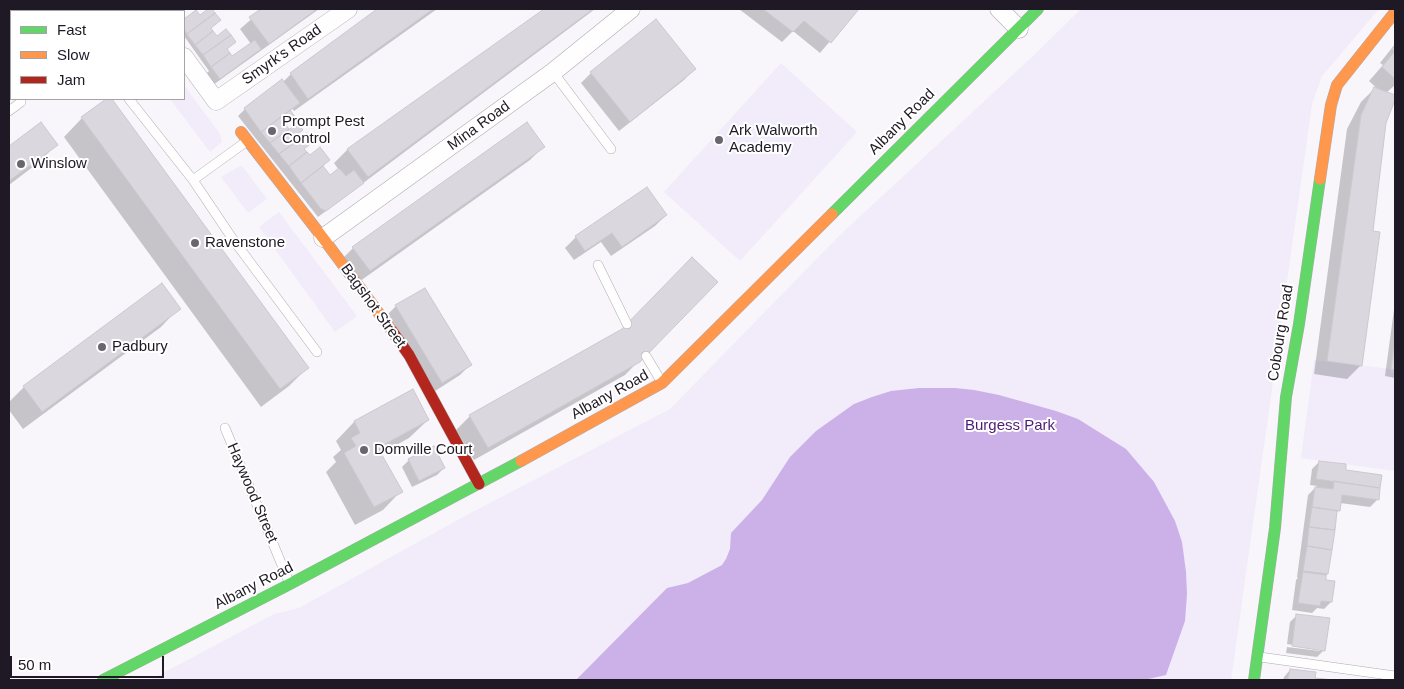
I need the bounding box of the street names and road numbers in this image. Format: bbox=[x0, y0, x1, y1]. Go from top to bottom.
street label: Smyrk's Road bbox=[239, 21, 325, 89]
street label: Albany Road bbox=[865, 85, 939, 159]
street label: Mina Road bbox=[444, 97, 514, 155]
street label: Bagshot Street bbox=[337, 261, 409, 351]
street label: Cobourg Road bbox=[1264, 283, 1298, 383]
street label: Albany Road bbox=[568, 366, 652, 424]
street label: Haywood Street bbox=[223, 440, 281, 546]
street label: Albany Road bbox=[212, 558, 296, 614]

